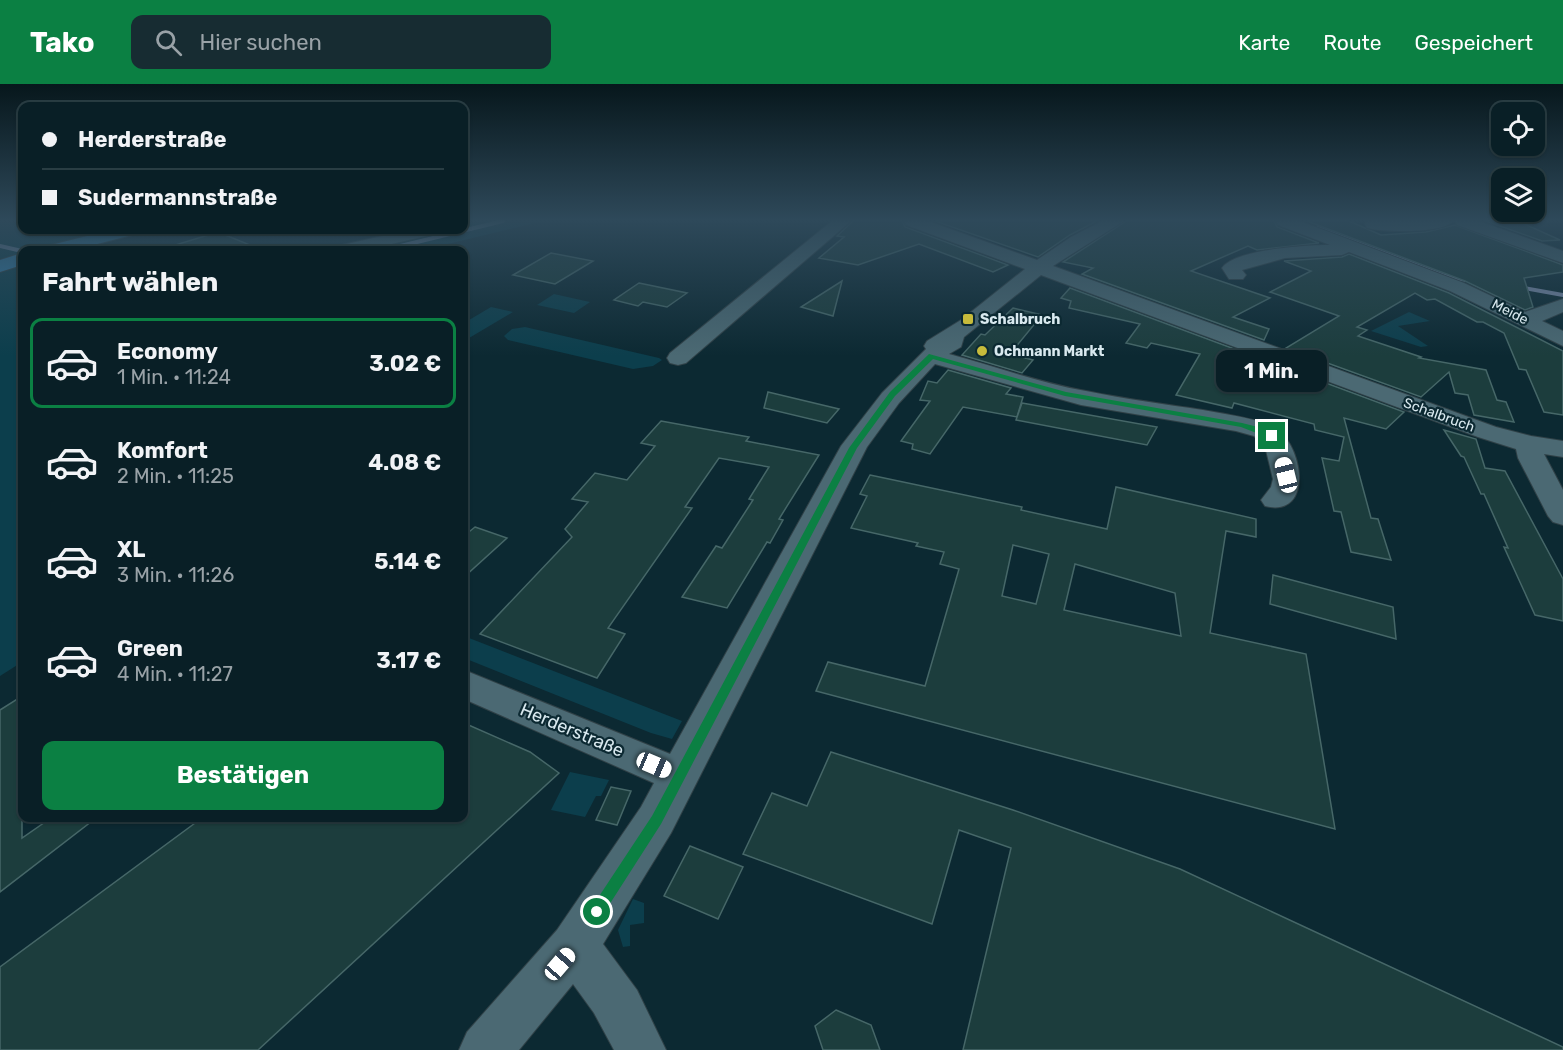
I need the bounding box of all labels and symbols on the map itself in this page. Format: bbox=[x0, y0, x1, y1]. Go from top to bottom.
street label: Meide bbox=[1489, 296, 1531, 328]
place label: Schalbruch bbox=[980, 311, 1060, 328]
marker: Schalbruch bbox=[961, 312, 975, 326]
place label: Ochmann Markt bbox=[994, 343, 1105, 360]
marker: Ochmann Markt bbox=[975, 344, 989, 358]
callout: 1 Min. bbox=[1216, 349, 1328, 391]
street label: Schalbruch bbox=[1401, 394, 1477, 436]
route end bbox=[1258, 422, 1285, 449]
car bbox=[1273, 455, 1299, 495]
street label: Herderstraße bbox=[517, 698, 627, 762]
car bbox=[634, 750, 674, 780]
route start bbox=[583, 898, 610, 925]
car bbox=[541, 945, 579, 983]

